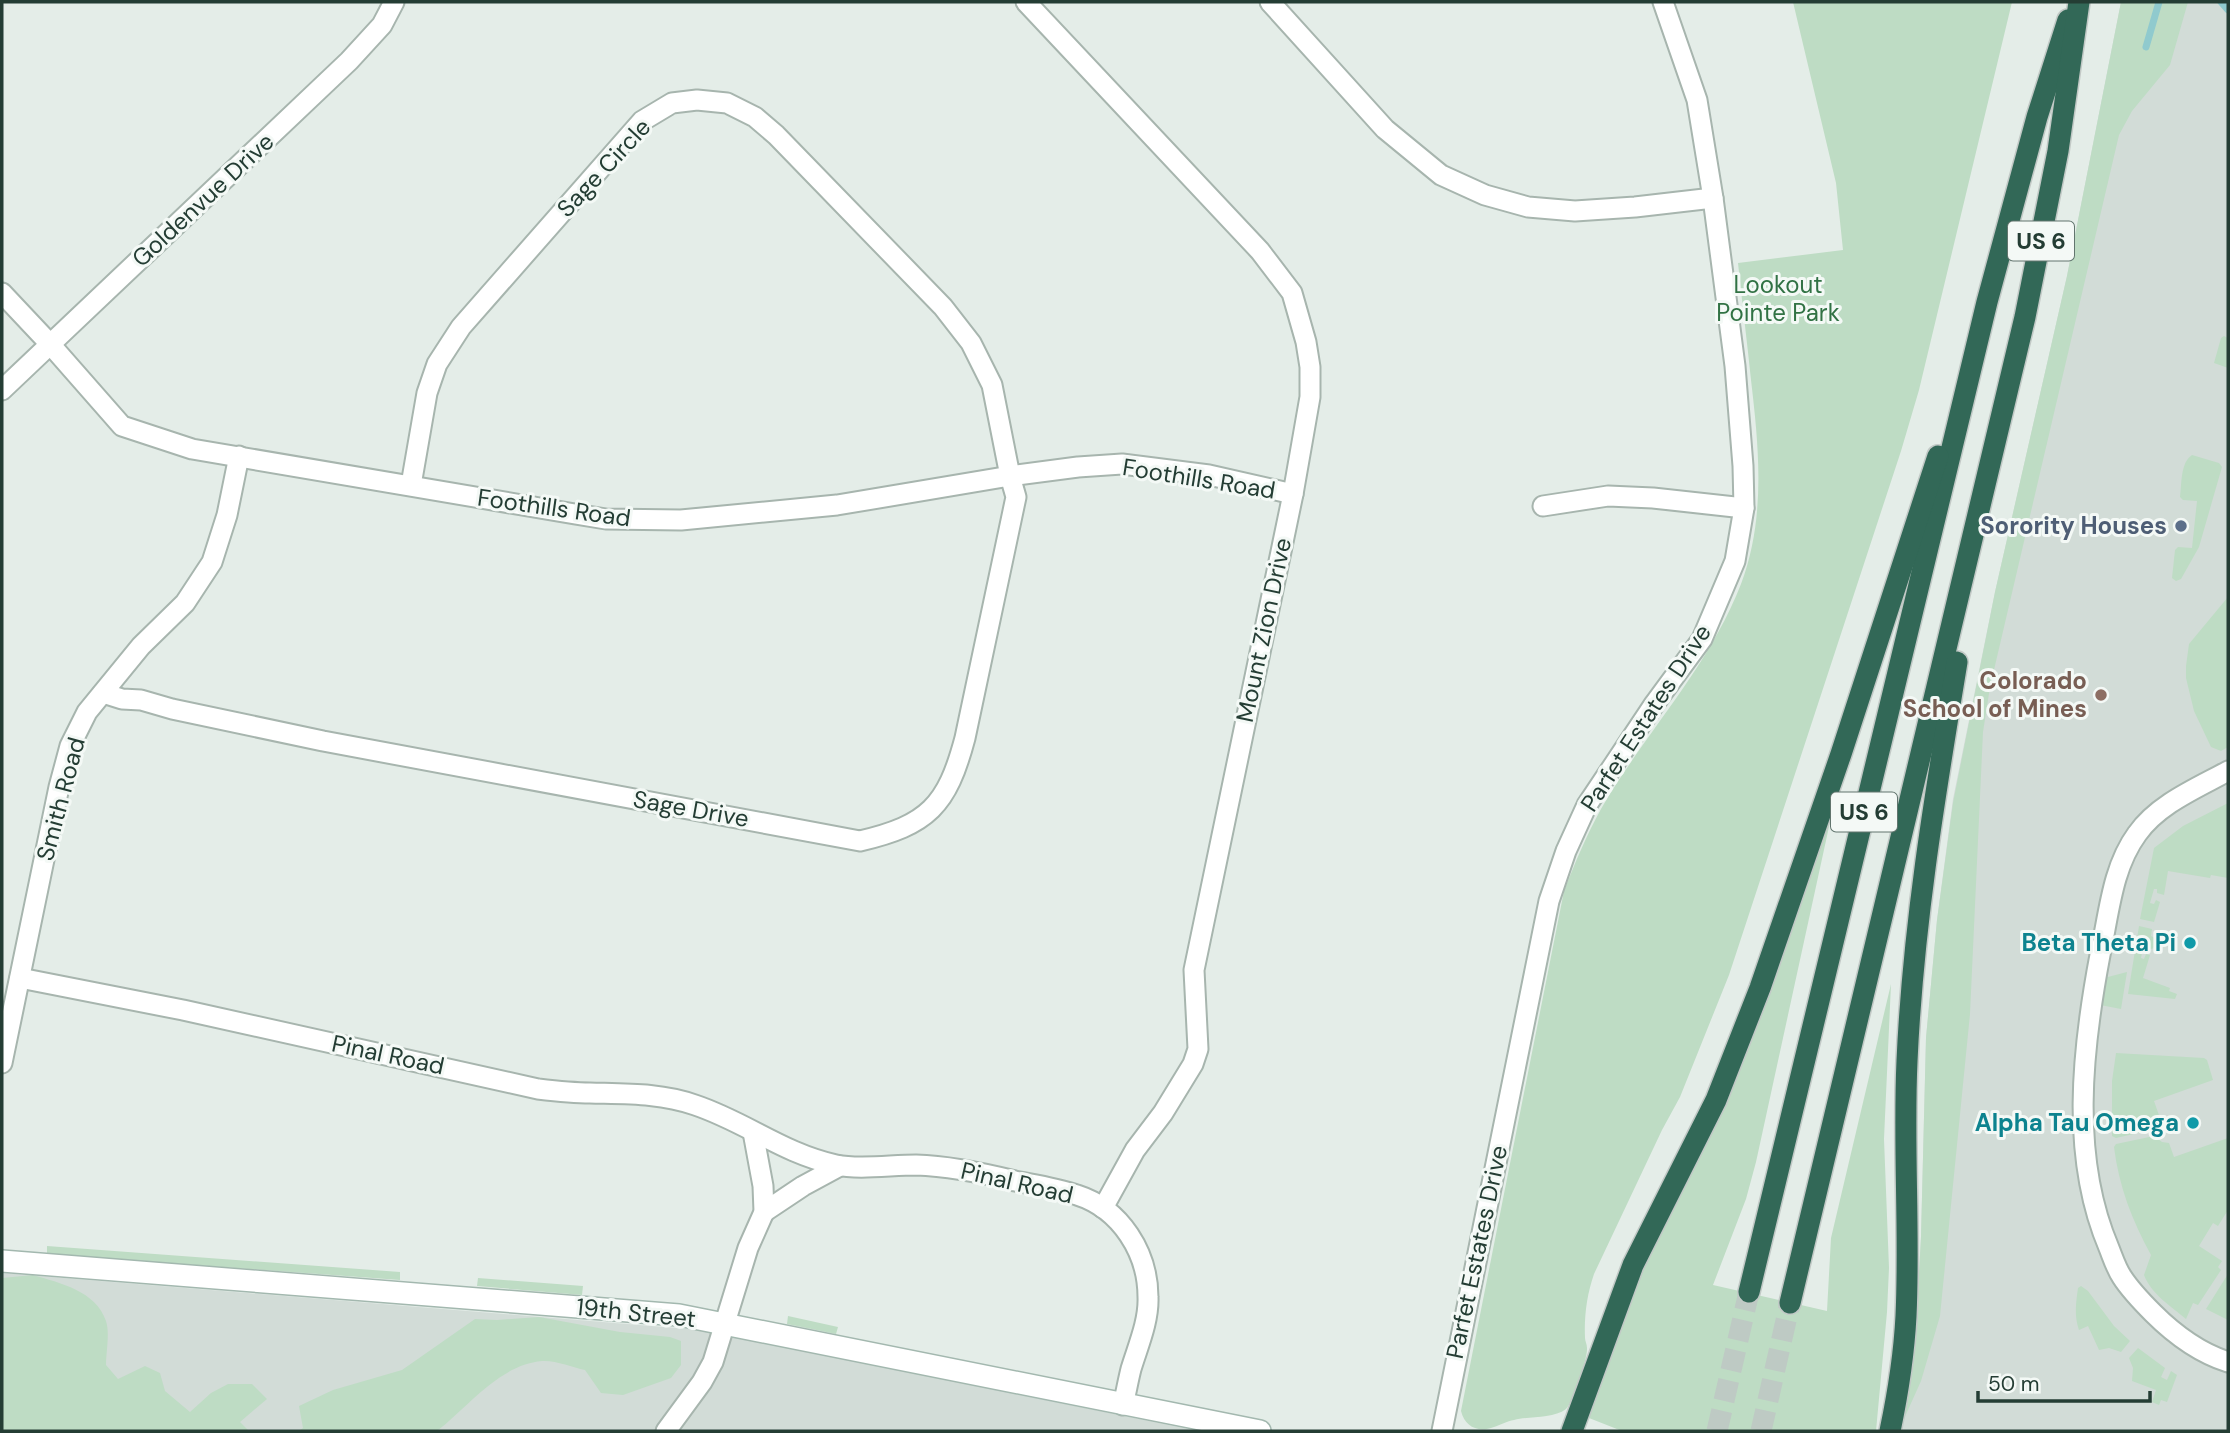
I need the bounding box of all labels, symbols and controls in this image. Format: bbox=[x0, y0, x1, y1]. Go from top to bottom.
street label: Sage Circle bbox=[550, 112, 657, 224]
street label: Goldenvue Drive bbox=[125, 126, 280, 273]
road number: US 6 bbox=[2008, 222, 2074, 260]
park label: Lookout Pointe Park bbox=[1716, 269, 1840, 328]
street label: Foothills Road bbox=[1120, 451, 1278, 506]
street label: Foothills Road bbox=[476, 481, 633, 534]
place label: Sorority Houses bbox=[1980, 510, 2167, 541]
marker: Sorority Houses bbox=[2173, 518, 2189, 534]
street label: Mount Zion Drive bbox=[1229, 535, 1298, 725]
street label: Parfet Estates Drive bbox=[1573, 618, 1718, 817]
place label: Colorado School of Mines bbox=[1903, 665, 2087, 724]
marker: Colorado School of Mines bbox=[2093, 687, 2109, 703]
street label: Smith Road bbox=[29, 734, 92, 864]
street label: Sage Drive bbox=[631, 783, 751, 834]
road number: US 6 bbox=[1831, 792, 1897, 832]
place label: Beta Theta Pi bbox=[2021, 927, 2176, 958]
marker: Beta Theta Pi bbox=[2182, 935, 2198, 951]
street label: Pinal Road bbox=[329, 1027, 447, 1082]
place label: Alpha Tau Omega bbox=[1975, 1107, 2179, 1138]
marker: Alpha Tau Omega bbox=[2185, 1115, 2201, 1131]
street label: Parfet Estates Drive bbox=[1439, 1142, 1514, 1361]
street label: Pinal Road bbox=[958, 1155, 1076, 1210]
street label: 19th Street bbox=[575, 1291, 697, 1334]
scale bar bbox=[1978, 1360, 2150, 1404]
text: 50 m bbox=[1988, 1370, 2039, 1398]

